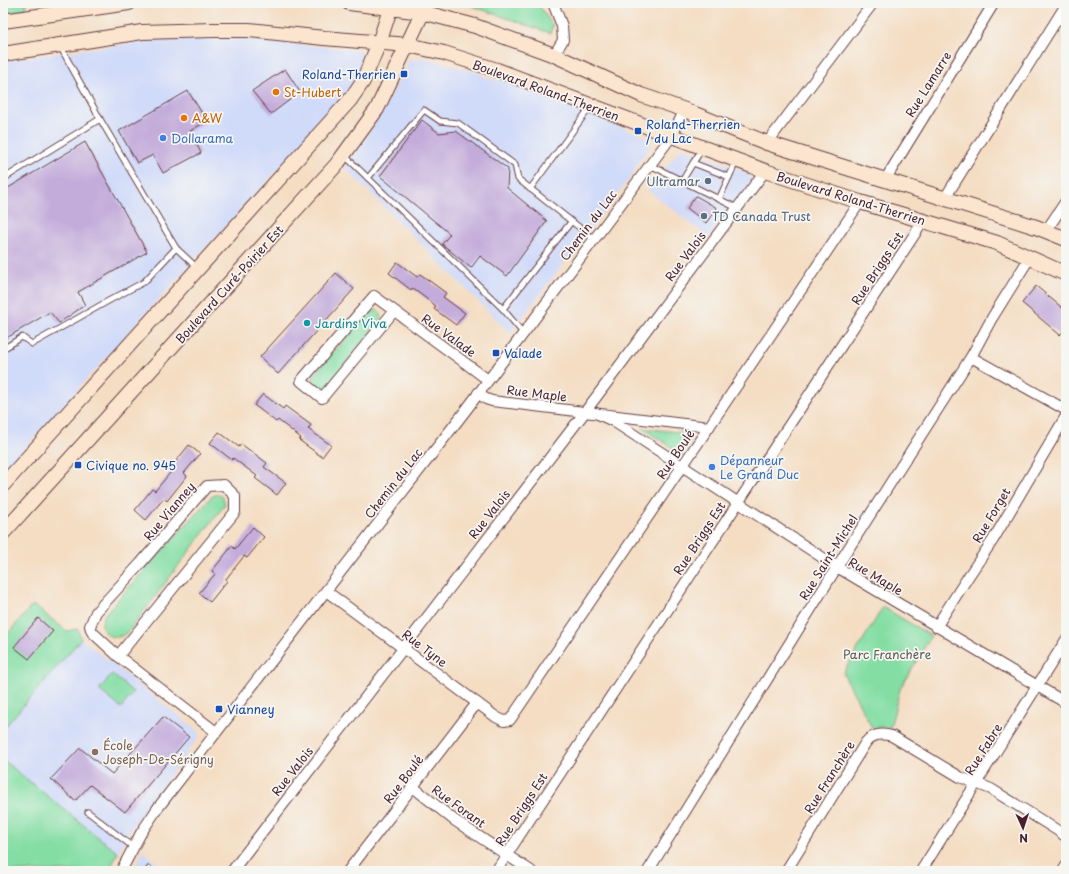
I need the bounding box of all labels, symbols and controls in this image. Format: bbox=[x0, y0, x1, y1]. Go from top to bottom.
street label: Rue Lamarre bbox=[901, 48, 955, 120]
street label: Boulevard Roland-Therrien bbox=[470, 55, 622, 125]
place label: Roland-Therrien bbox=[302, 65, 396, 83]
marker: Roland-Therrien bbox=[399, 69, 409, 79]
place label: St-Hubert bbox=[284, 83, 342, 101]
marker: St-Hubert bbox=[271, 87, 281, 97]
place label: A&W bbox=[192, 109, 223, 127]
marker: A&W bbox=[179, 113, 189, 123]
place label: Roland-Therrien / du Lac bbox=[646, 115, 740, 147]
marker: Roland-Therrien / du Lac bbox=[633, 126, 643, 136]
place label: Dollarama bbox=[171, 129, 234, 147]
marker: Dollarama bbox=[158, 133, 168, 143]
street label: Boulevard Roland-Therrien bbox=[774, 167, 928, 229]
place label: Ultramar bbox=[646, 172, 701, 190]
marker: Ultramar bbox=[703, 176, 713, 186]
street label: Chemin du Lac bbox=[555, 186, 621, 264]
place label: TD Canada Trust bbox=[712, 207, 811, 225]
marker: TD Canada Trust bbox=[699, 211, 709, 221]
street label: Boulevard Curé-Poirier Est bbox=[171, 221, 287, 347]
street label: Rue Valois bbox=[660, 227, 710, 285]
street label: Rue Briggs Est bbox=[847, 228, 907, 308]
street label: Rue Valade bbox=[418, 309, 480, 361]
place label: Jardins Viva bbox=[315, 314, 387, 332]
marker: Jardins Viva bbox=[302, 318, 312, 328]
place label: Valade bbox=[504, 344, 542, 362]
marker: Valade bbox=[491, 348, 501, 358]
street label: Rue Maple bbox=[506, 380, 569, 406]
street label: Rue Boulé bbox=[652, 425, 698, 482]
street label: Chemin du Lac bbox=[360, 444, 426, 522]
place label: Dépanneur Le Grand Duc bbox=[720, 451, 799, 483]
place label: Civique no. 945 bbox=[86, 456, 176, 474]
marker: Civique no. 945 bbox=[73, 460, 83, 470]
marker: Dépanneur Le Grand Duc bbox=[707, 462, 717, 472]
street label: Rue Vianney bbox=[139, 478, 199, 544]
street label: Rue Forget bbox=[967, 484, 1015, 546]
street label: Rue Valois bbox=[464, 485, 514, 543]
street label: Rue Briggs Est bbox=[669, 498, 729, 578]
street label: Rue Saint-Michel bbox=[794, 511, 862, 603]
street label: Rue Maple bbox=[845, 553, 907, 600]
street label: Rue Tyne bbox=[399, 625, 452, 671]
park label: Parc Franchère bbox=[843, 645, 932, 663]
place label: Vianney bbox=[227, 700, 275, 718]
marker: Vianney bbox=[214, 704, 224, 714]
street label: Rue Fabre bbox=[960, 719, 1006, 778]
place label: École Joseph-De-Sérigny bbox=[103, 736, 214, 768]
street label: Rue Franchère bbox=[799, 737, 859, 817]
street label: Rue Valois bbox=[267, 742, 317, 800]
marker: École Joseph-De-Sérigny bbox=[90, 747, 100, 757]
street label: Rue Boulé bbox=[379, 751, 427, 807]
street label: Rue Briggs Est bbox=[491, 769, 551, 849]
street label: Rue Forant bbox=[428, 780, 490, 832]
north arrow bbox=[1003, 808, 1043, 848]
text: N bbox=[1018, 830, 1028, 847]

